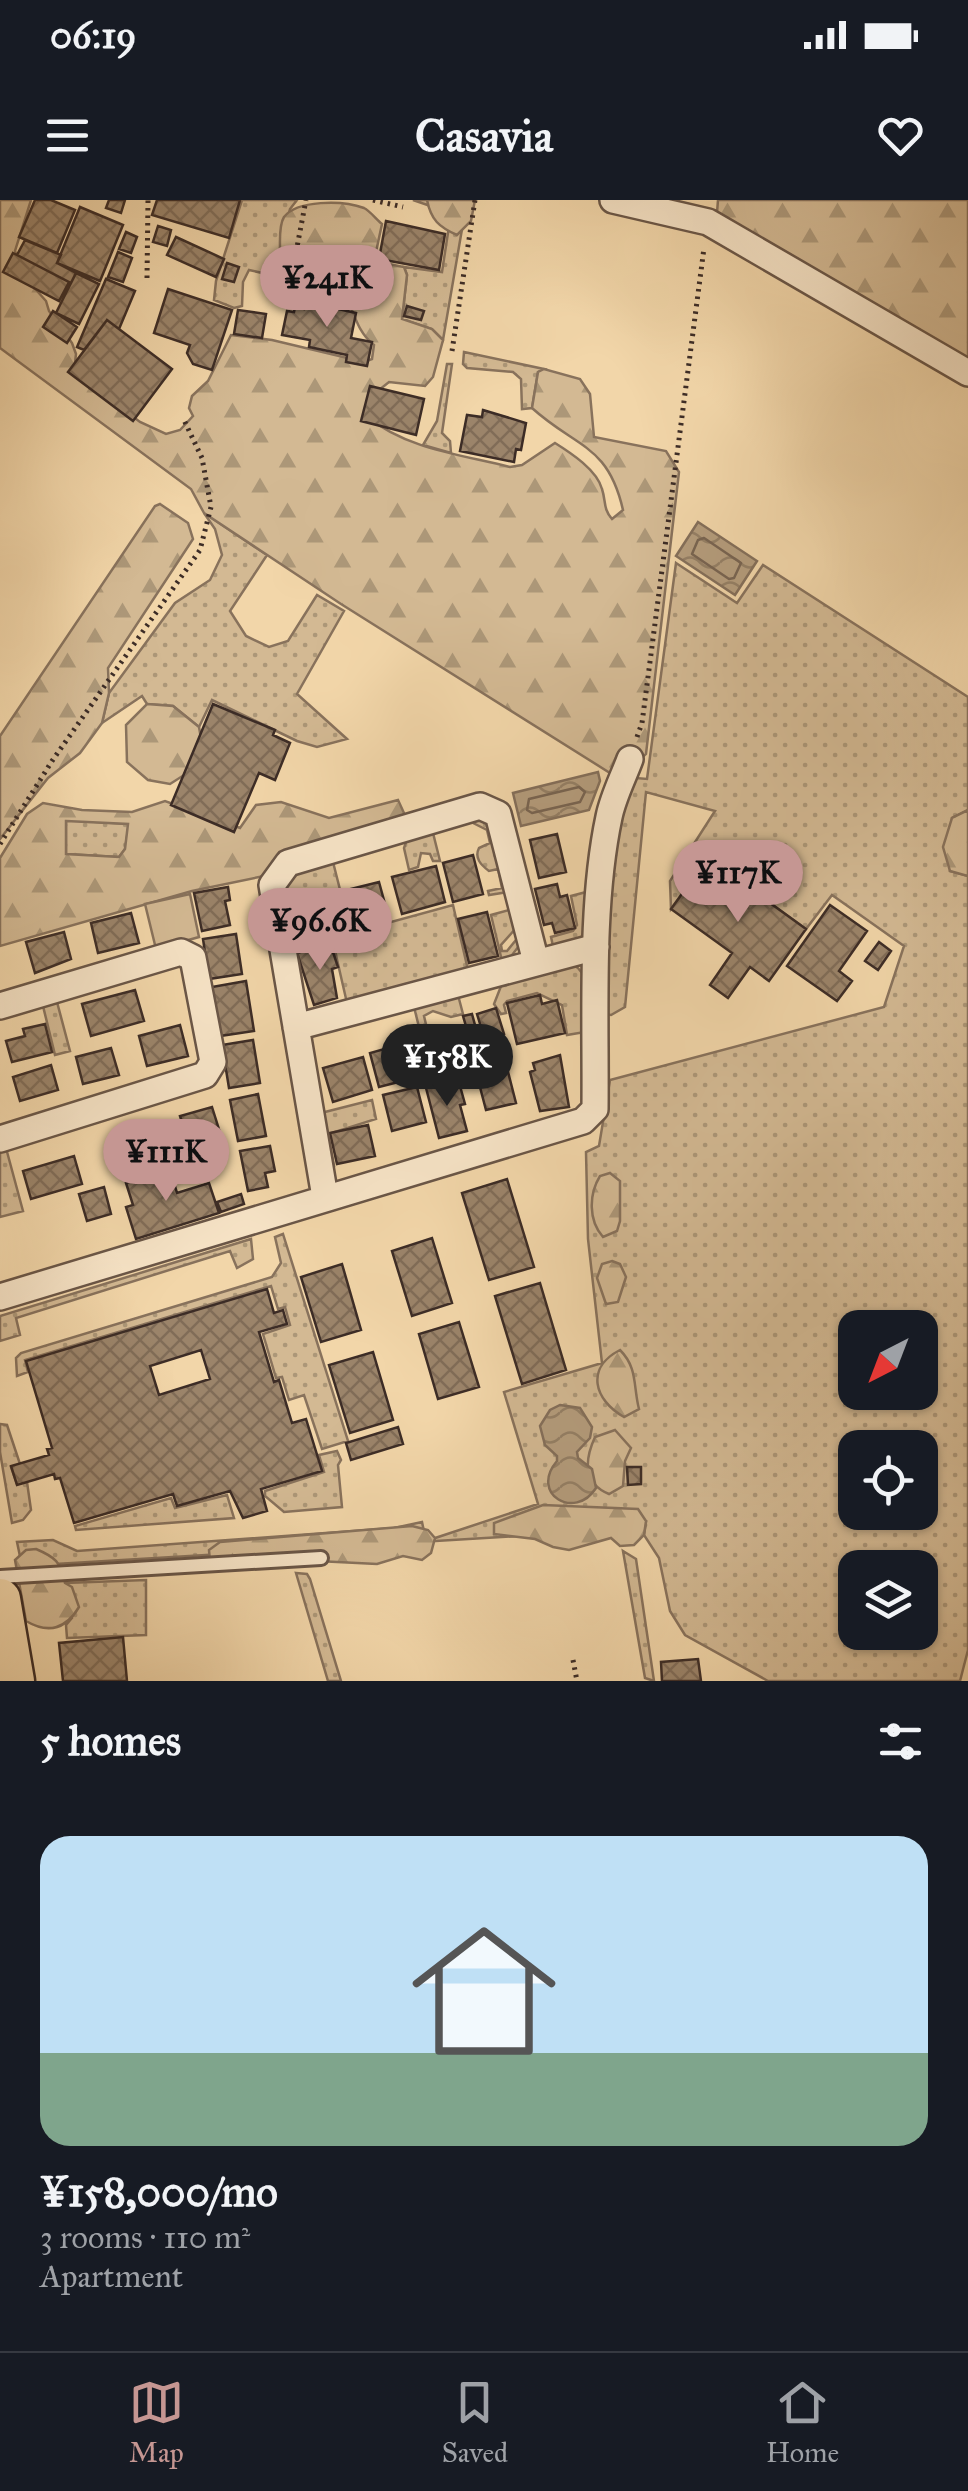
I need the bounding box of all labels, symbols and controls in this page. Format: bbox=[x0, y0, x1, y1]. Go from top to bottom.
text: 06:19 bbox=[50, 12, 136, 58]
icon: menu bbox=[40, 108, 95, 163]
text: Casavia bbox=[415, 108, 553, 163]
icon: heart bbox=[873, 108, 928, 163]
pin: ¥241K bbox=[257, 245, 397, 330]
text: ¥241K bbox=[282, 258, 372, 297]
pin: ¥117K bbox=[668, 840, 808, 925]
text: ¥117K bbox=[695, 853, 781, 892]
pin: ¥96.6K bbox=[239, 888, 401, 973]
text: ¥96.6K bbox=[270, 901, 370, 940]
pin: ¥158K bbox=[377, 1024, 517, 1109]
text: ¥158K bbox=[403, 1037, 491, 1076]
pin: ¥111K bbox=[96, 1119, 236, 1204]
text: ¥111K bbox=[125, 1132, 207, 1171]
north arrow bbox=[838, 1310, 938, 1410]
map controls bbox=[838, 1310, 938, 1650]
button: locate bbox=[838, 1430, 938, 1530]
button: layers bbox=[838, 1550, 938, 1650]
icon: filters bbox=[873, 1714, 928, 1769]
text: 5 homes bbox=[40, 1715, 181, 1767]
icon: home bbox=[394, 1901, 574, 2081]
text: ¥158,000/mo bbox=[40, 2166, 278, 2218]
text: 3 rooms · 110 m² bbox=[40, 2218, 250, 2257]
text: Apartment bbox=[40, 2257, 183, 2296]
tab: Map bbox=[129, 2375, 184, 2470]
tab: Saved bbox=[442, 2375, 508, 2470]
tab: Home bbox=[766, 2375, 839, 2470]

